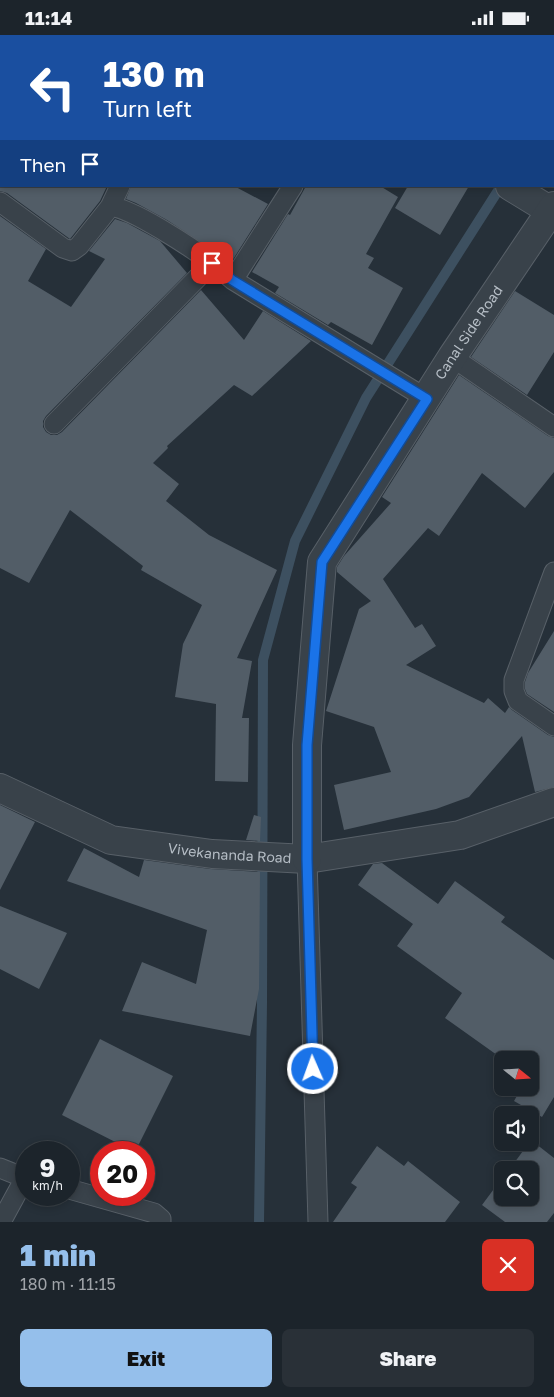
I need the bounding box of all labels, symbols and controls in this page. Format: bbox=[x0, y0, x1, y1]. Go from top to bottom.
text: 11:14 bbox=[25, 6, 72, 29]
text: 130 m bbox=[103, 53, 205, 95]
icon: left bbox=[20, 55, 85, 120]
text: Turn left bbox=[103, 95, 192, 122]
icon: arrive bbox=[76, 150, 104, 178]
text: Then bbox=[20, 153, 66, 176]
pin bbox=[191, 242, 233, 284]
icon: arrive bbox=[198, 249, 226, 277]
street label: Canal Side Road bbox=[431, 282, 506, 382]
street label: Vivekananda Road bbox=[167, 839, 292, 866]
position arrow bbox=[286, 1042, 338, 1094]
north arrow bbox=[494, 1051, 539, 1096]
map controls bbox=[494, 1051, 539, 1206]
button: sound bbox=[494, 1106, 539, 1151]
speed limit sign: 20 bbox=[90, 1141, 155, 1206]
text: 9 bbox=[40, 1152, 55, 1183]
button: search bbox=[494, 1161, 539, 1206]
text: km/h bbox=[32, 1178, 63, 1193]
text: 1 min bbox=[20, 1237, 96, 1273]
button: close bbox=[482, 1239, 534, 1291]
text: 180 m · 11:15 bbox=[20, 1274, 116, 1294]
button: Exit bbox=[20, 1329, 272, 1387]
button: Share bbox=[282, 1329, 534, 1387]

